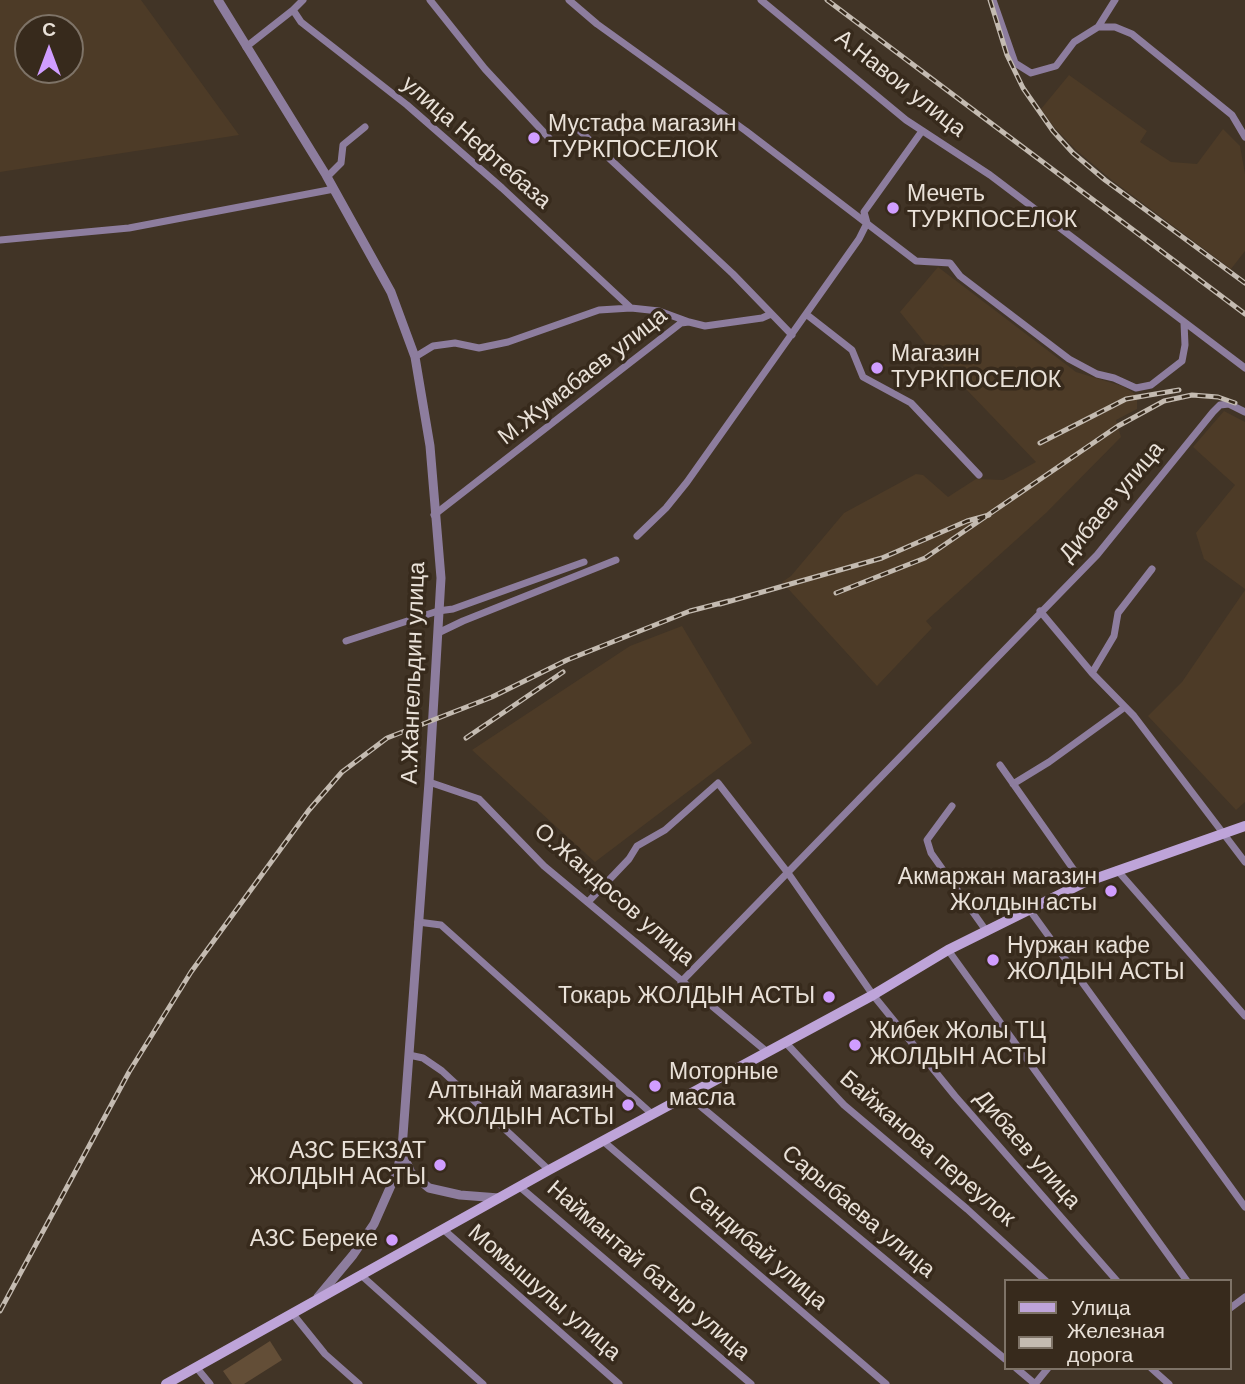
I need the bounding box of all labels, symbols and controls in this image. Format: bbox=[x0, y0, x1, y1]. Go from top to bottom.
north arrow bbox=[14, 14, 84, 84]
text: С bbox=[42, 19, 56, 40]
street label: А.Навои улица bbox=[829, 24, 971, 144]
street label: улица Нефтебаза bbox=[396, 71, 556, 215]
place label: Мустафа магазин ТУРКПОСЕЛОК bbox=[548, 111, 736, 165]
marker: Мустафа магазин ТУРКПОСЕЛОК bbox=[526, 130, 542, 146]
place label: Мечеть ТУРКПОСЕЛОК bbox=[907, 181, 1077, 235]
marker: Мечеть ТУРКПОСЕЛОК bbox=[885, 200, 901, 216]
street label: М.Жумабаев улица bbox=[493, 303, 673, 451]
place label: Магазин ТУРКПОСЕЛОК bbox=[891, 341, 1061, 395]
marker: Магазин ТУРКПОСЕЛОК bbox=[869, 360, 885, 376]
street label: Дибаев улица bbox=[1054, 436, 1170, 568]
street label: А.Жангельдин улица bbox=[396, 561, 432, 785]
street label: О.Жандосов улица bbox=[528, 818, 700, 972]
place label: Акмаржан магазин Жолдын асты bbox=[898, 864, 1097, 918]
marker: Акмаржан магазин Жолдын асты bbox=[1103, 883, 1119, 899]
place label: Нуржан кафе ЖОЛДЫН АСТЫ bbox=[1007, 933, 1184, 987]
marker: Нуржан кафе ЖОЛДЫН АСТЫ bbox=[985, 952, 1001, 968]
place label: Токарь ЖОЛДЫН АСТЫ bbox=[558, 983, 815, 1011]
marker: Токарь ЖОЛДЫН АСТЫ bbox=[821, 989, 837, 1005]
place label: Жибек Жолы ТЦ ЖОЛДЫН АСТЫ bbox=[869, 1018, 1046, 1072]
marker: Жибек Жолы ТЦ ЖОЛДЫН АСТЫ bbox=[847, 1037, 863, 1053]
place label: Моторные масла bbox=[669, 1059, 779, 1113]
street label: Байжанова переулок bbox=[834, 1065, 1020, 1233]
place label: Алтынай магазин ЖОЛДЫН АСТЫ bbox=[428, 1078, 614, 1132]
marker: Моторные масла bbox=[647, 1078, 663, 1094]
street label: Дибаев улица bbox=[968, 1085, 1086, 1215]
marker: Алтынай магазин ЖОЛДЫН АСТЫ bbox=[620, 1097, 636, 1113]
place label: АЗС БЕКЗАТ ЖОЛДЫН АСТЫ bbox=[249, 1138, 426, 1192]
street label: Сарыбаева улица bbox=[776, 1140, 940, 1284]
marker: АЗС БЕКЗАТ ЖОЛДЫН АСТЫ bbox=[432, 1157, 448, 1173]
street label: Наймантай батыр улица bbox=[541, 1175, 755, 1367]
street label: Сандибай улица bbox=[681, 1180, 833, 1316]
street label: Момышулы улица bbox=[462, 1219, 626, 1367]
place label: АЗС Береке bbox=[250, 1226, 378, 1254]
marker: АЗС Береке bbox=[384, 1232, 400, 1248]
legend bbox=[1004, 1279, 1231, 1370]
text: Улица bbox=[1071, 1296, 1131, 1319]
text: Железная дорога bbox=[1067, 1319, 1165, 1366]

